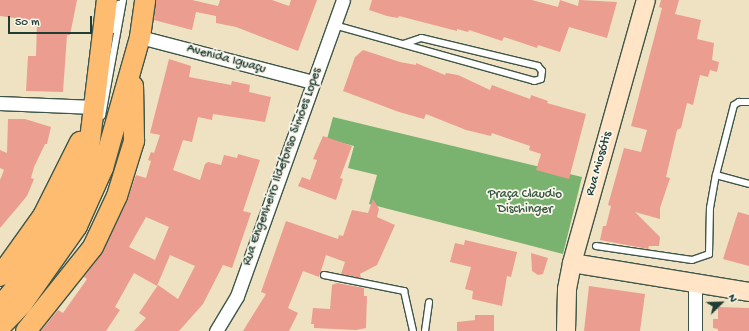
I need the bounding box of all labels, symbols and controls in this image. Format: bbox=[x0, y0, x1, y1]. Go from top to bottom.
scale bar bbox=[10, 8, 94, 34]
text: 50 m bbox=[15, 16, 40, 30]
street label: Avenida Iguaçu bbox=[185, 42, 267, 78]
street label: Rua Engenheiro Ildefonso Simões Lopes bbox=[240, 66, 326, 268]
street label: Rua Miosótis bbox=[583, 130, 617, 198]
park label: Praça Claudio Dischinger bbox=[488, 188, 562, 219]
north arrow bbox=[701, 283, 741, 323]
text: N bbox=[725, 293, 739, 304]

